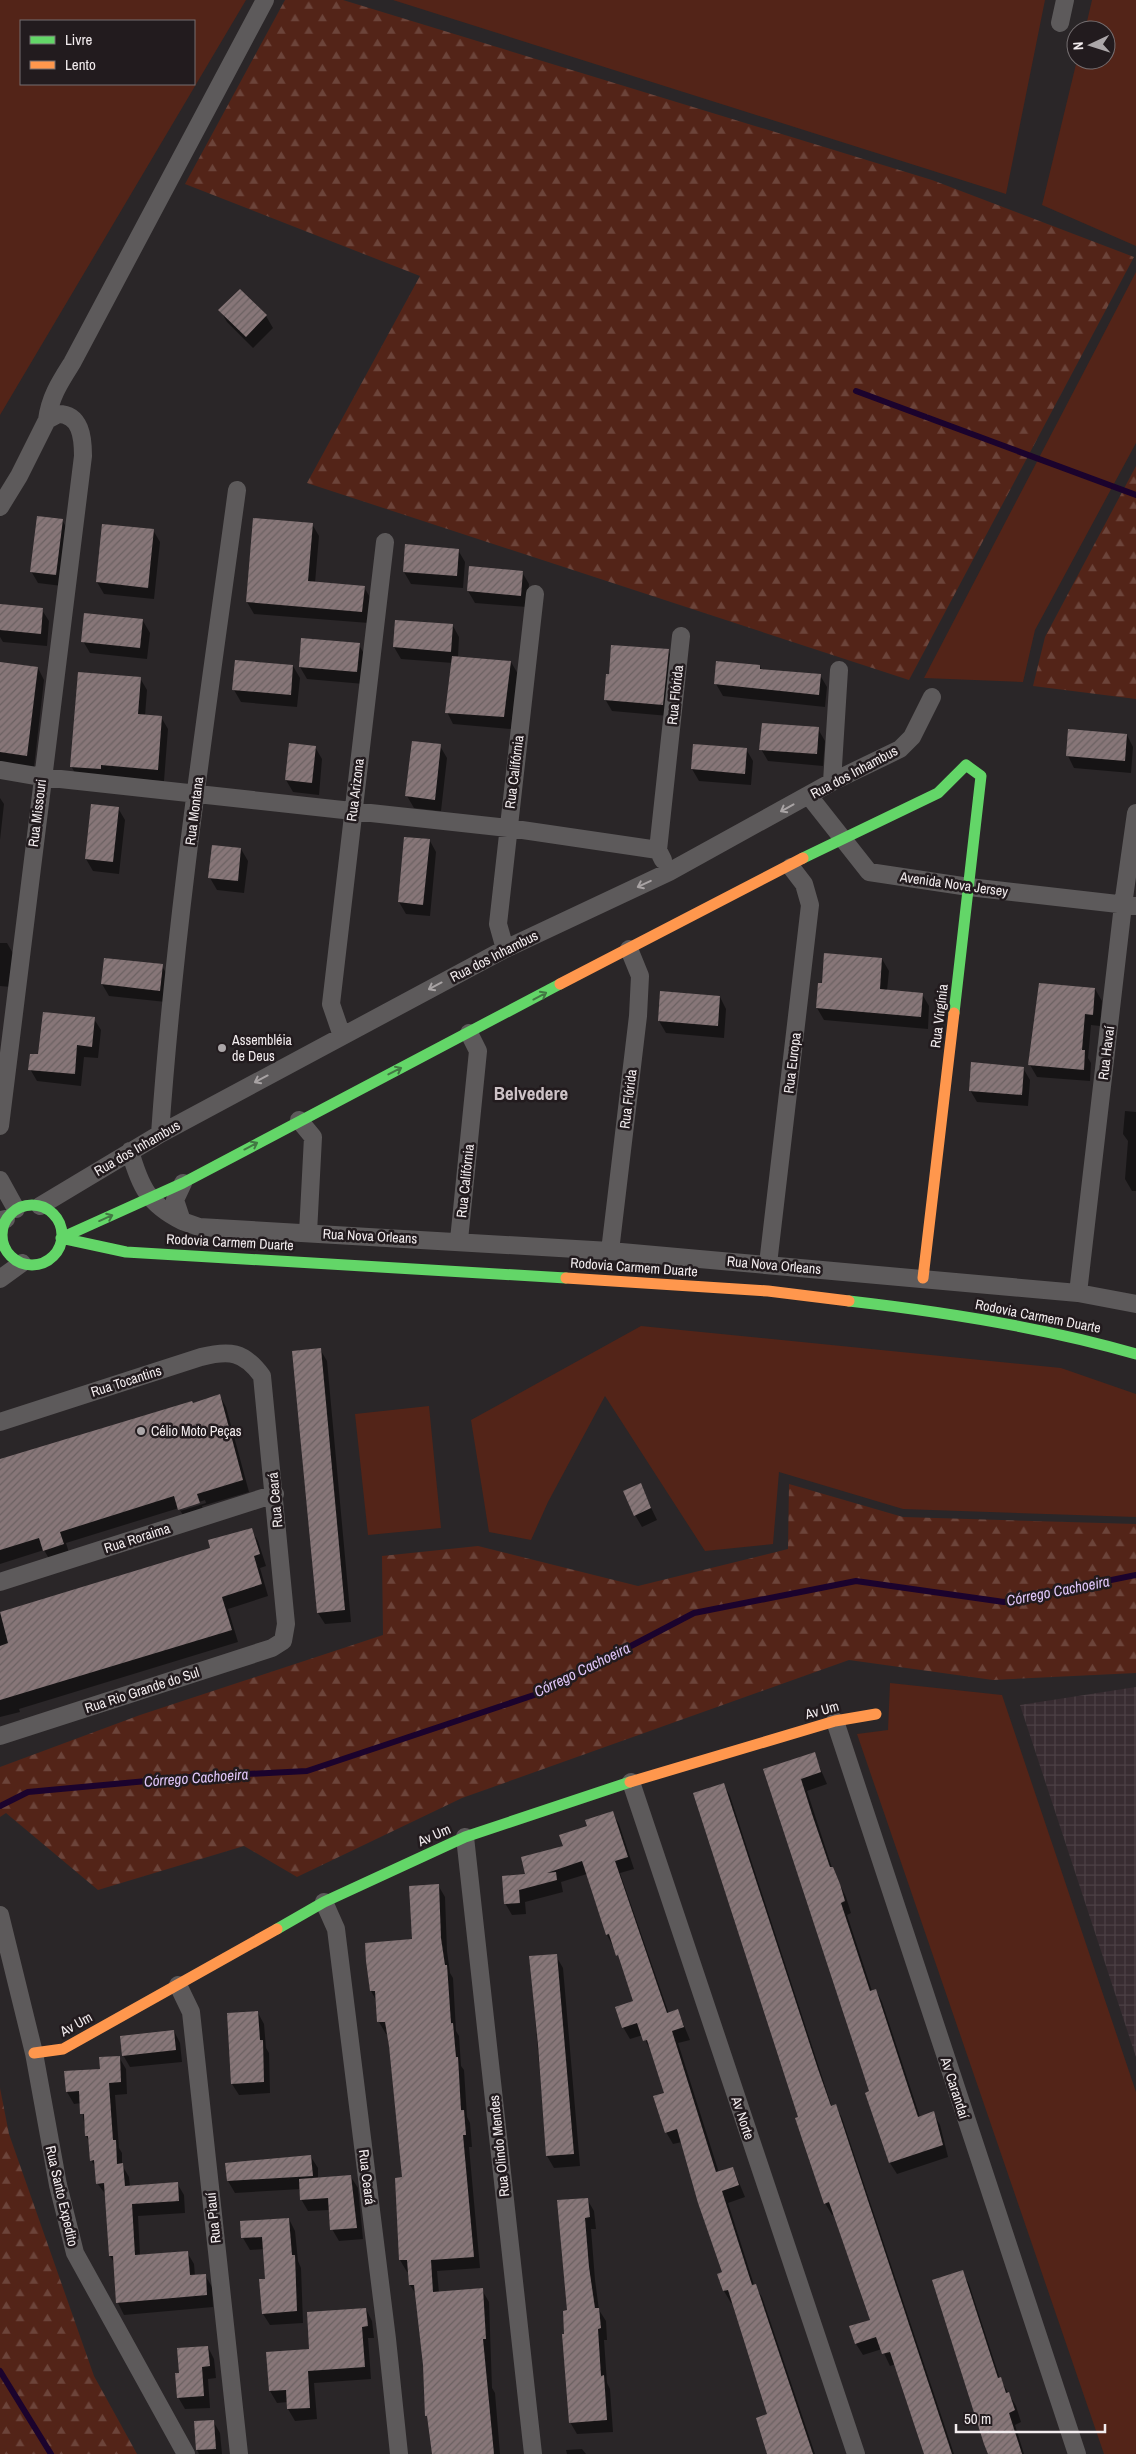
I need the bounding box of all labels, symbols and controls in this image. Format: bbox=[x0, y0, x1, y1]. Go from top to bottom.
legend bbox=[20, 20, 195, 85]
north arrow bbox=[1066, 20, 1116, 70]
text: Livre bbox=[65, 29, 93, 50]
text: N bbox=[1069, 41, 1087, 51]
text: Lento bbox=[65, 54, 96, 75]
street label: Rua Flórida bbox=[663, 664, 687, 726]
street label: Rua Califórnia bbox=[501, 734, 528, 810]
street label: Rua dos Inhambus bbox=[807, 741, 901, 803]
street label: Rua Arizona bbox=[342, 757, 368, 822]
street label: Rua Montana bbox=[181, 775, 207, 846]
street label: Rua Missouri bbox=[24, 778, 50, 848]
one-way arrow bbox=[781, 803, 795, 813]
street label: Avenida Nova Jersey bbox=[898, 867, 1009, 901]
one-way arrow bbox=[637, 879, 652, 889]
street label: Rua dos Inhambus bbox=[447, 926, 541, 986]
one-way arrow bbox=[428, 981, 443, 991]
street label: Rua Virgínia bbox=[926, 982, 952, 1049]
one-way arrow bbox=[532, 991, 547, 1001]
street label: Rua Havaí bbox=[1094, 1024, 1118, 1081]
place label: Assembléia de Deus bbox=[231, 1031, 293, 1065]
street label: Rua Europa bbox=[779, 1031, 805, 1095]
marker: Assembléia de Deus bbox=[216, 1042, 228, 1054]
one-way arrow bbox=[388, 1066, 403, 1076]
street label: Rua Flórida bbox=[615, 1068, 641, 1130]
one-way arrow bbox=[254, 1075, 269, 1085]
district label: Belvedere bbox=[494, 1080, 569, 1106]
street label: Rua dos Inhambus bbox=[91, 1116, 183, 1180]
one-way arrow bbox=[244, 1141, 259, 1151]
street label: Rua Califórnia bbox=[452, 1143, 478, 1219]
one-way arrow bbox=[98, 1213, 113, 1223]
street label: Rua Nova Orleans bbox=[322, 1225, 418, 1247]
street label: Rodovia Carmem Duarte bbox=[166, 1230, 294, 1254]
street label: Rua Nova Orleans bbox=[726, 1252, 822, 1278]
street label: Rodovia Carmem Duarte bbox=[570, 1254, 698, 1280]
street label: Rodovia Carmem Duarte bbox=[974, 1295, 1102, 1337]
street label: Rua Tocantins bbox=[88, 1361, 164, 1401]
place label: Célio Moto Peças bbox=[151, 1422, 242, 1440]
marker: Célio Moto Peças bbox=[135, 1425, 147, 1437]
street label: Rua Ceará bbox=[264, 1471, 286, 1528]
street label: Rua Roraima bbox=[102, 1519, 173, 1557]
water label: Córrego Cachoeira bbox=[1005, 1570, 1111, 1611]
water label: Córrego Cachoeira bbox=[530, 1637, 634, 1702]
street label: Rua Rio Grande do Sul bbox=[82, 1663, 202, 1717]
street label: Av Um bbox=[802, 1697, 841, 1723]
water label: Córrego Cachoeira bbox=[143, 1763, 249, 1792]
street label: Av Um bbox=[414, 1820, 453, 1851]
street label: Av Um bbox=[56, 2008, 95, 2041]
street label: Av Carandaí bbox=[936, 2054, 974, 2122]
street label: Av Norte bbox=[727, 2093, 758, 2142]
street label: Rua Olindo Mendes bbox=[485, 2094, 513, 2198]
street label: Rua Santo Expedito bbox=[42, 2144, 82, 2248]
street label: Rua Ceará bbox=[355, 2148, 379, 2206]
street label: Rua Piauí bbox=[201, 2191, 225, 2244]
scale bar bbox=[956, 2402, 1105, 2434]
text: 50 m bbox=[964, 2408, 991, 2429]

